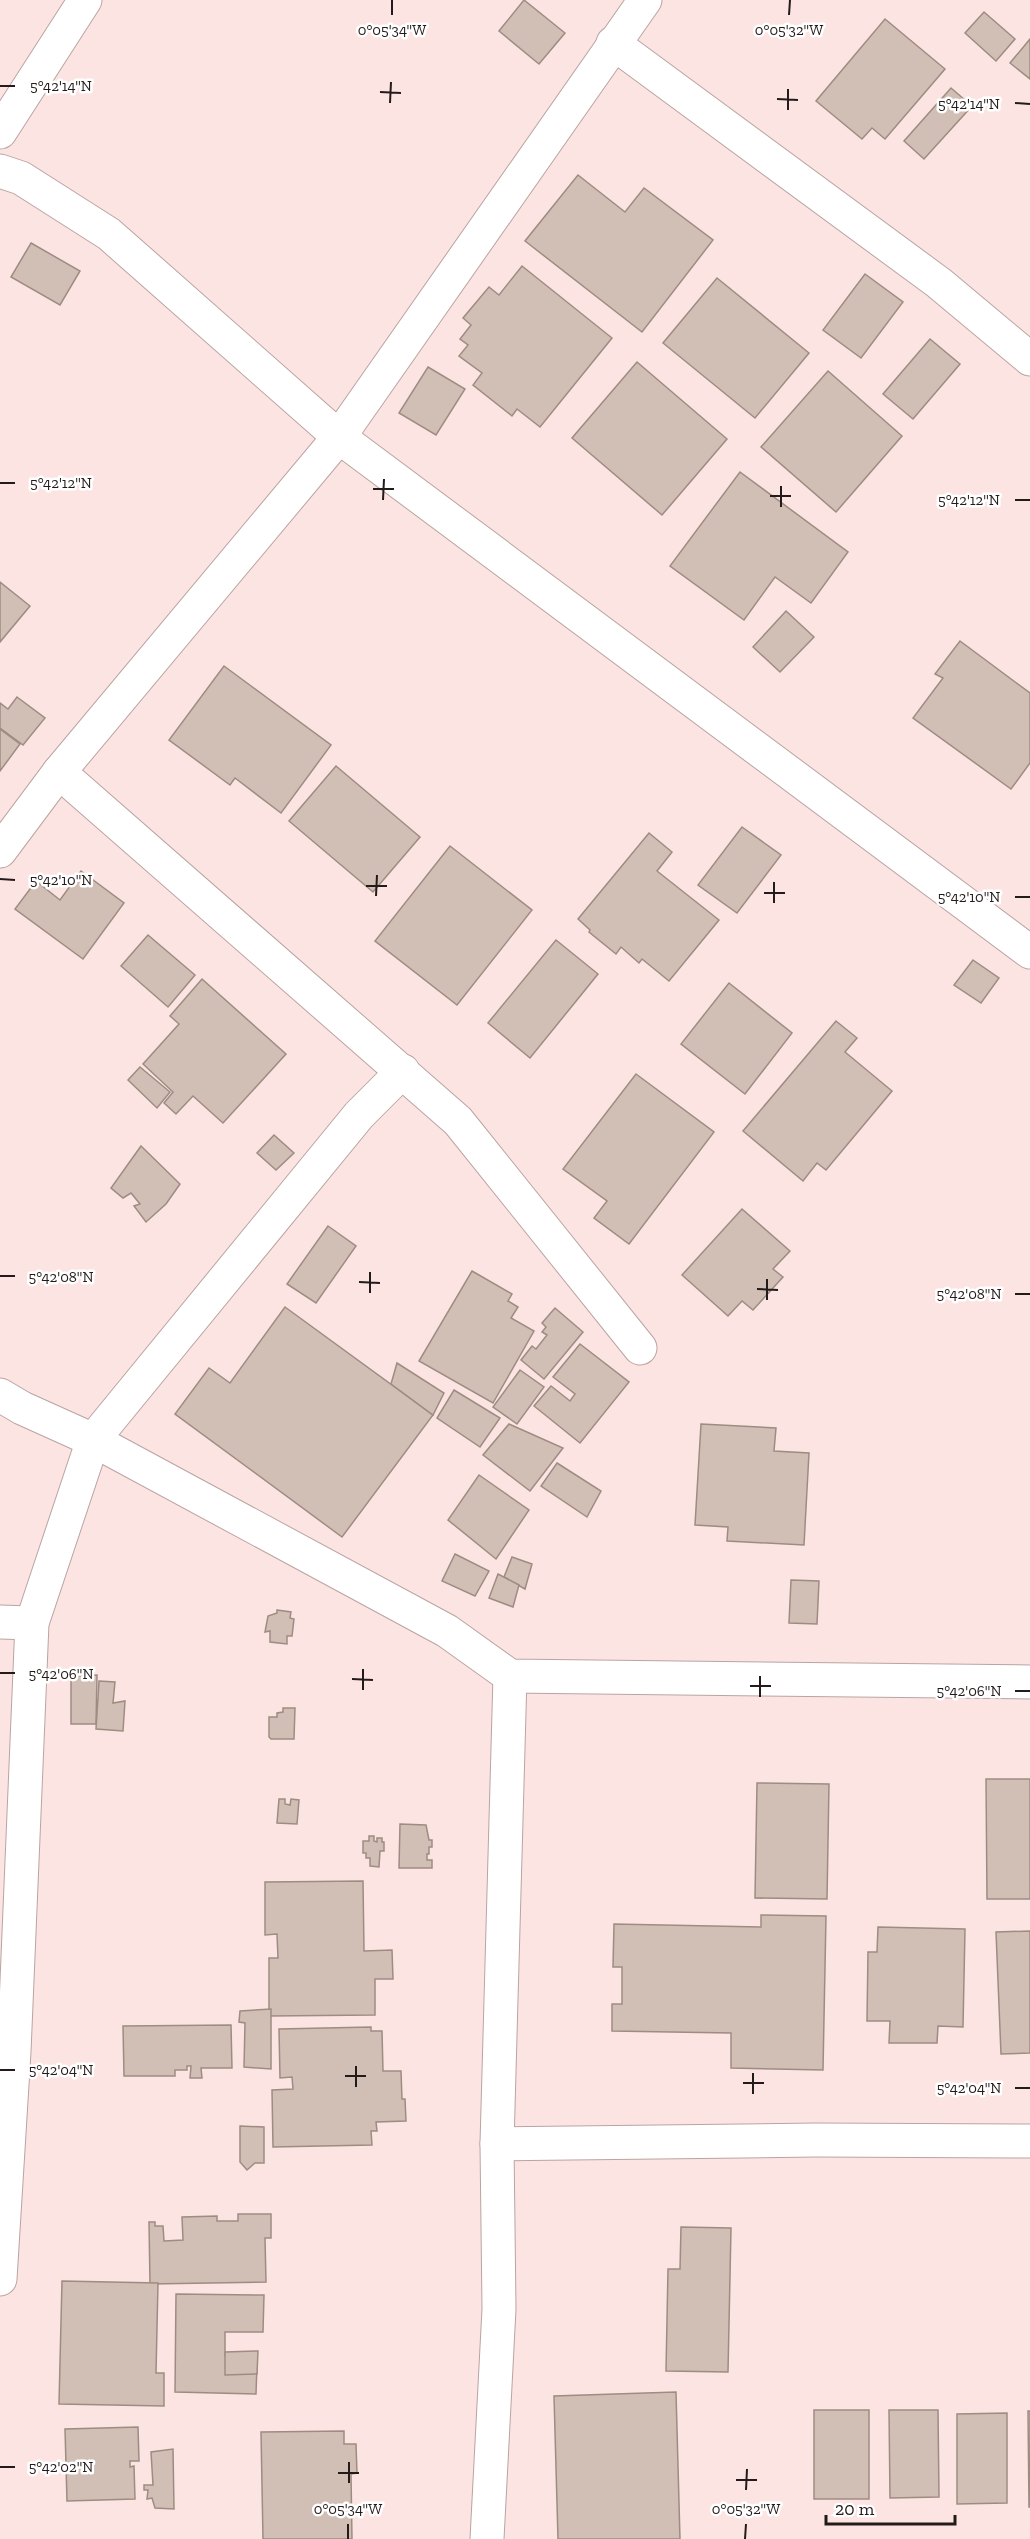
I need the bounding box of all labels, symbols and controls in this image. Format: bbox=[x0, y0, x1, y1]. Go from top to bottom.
text: 0°05'34"W bbox=[358, 21, 426, 39]
text: 0°05'32"W bbox=[755, 21, 823, 39]
text: 5°42'14"N bbox=[30, 77, 92, 95]
text: 5°42'14"N bbox=[938, 95, 1000, 113]
text: 5°42'12"N bbox=[30, 474, 92, 492]
text: 5°42'12"N bbox=[938, 491, 1000, 509]
text: 5°42'10"N bbox=[30, 871, 92, 889]
text: 5°42'10"N bbox=[938, 888, 1000, 906]
text: 5°42'08"N bbox=[28, 1268, 94, 1286]
text: 5°42'08"N bbox=[936, 1285, 1002, 1303]
text: 5°42'06"N bbox=[29, 1665, 93, 1683]
text: 5°42'06"N bbox=[937, 1682, 1001, 1700]
text: 5°42'04"N bbox=[29, 2061, 93, 2079]
text: 5°42'04"N bbox=[937, 2079, 1001, 2097]
text: 5°42'02"N bbox=[29, 2458, 93, 2476]
scale bar bbox=[826, 2488, 955, 2526]
text: 20 m bbox=[835, 2498, 875, 2520]
text: 0°05'34"W bbox=[314, 2500, 382, 2518]
text: 0°05'32"W bbox=[712, 2500, 780, 2518]

